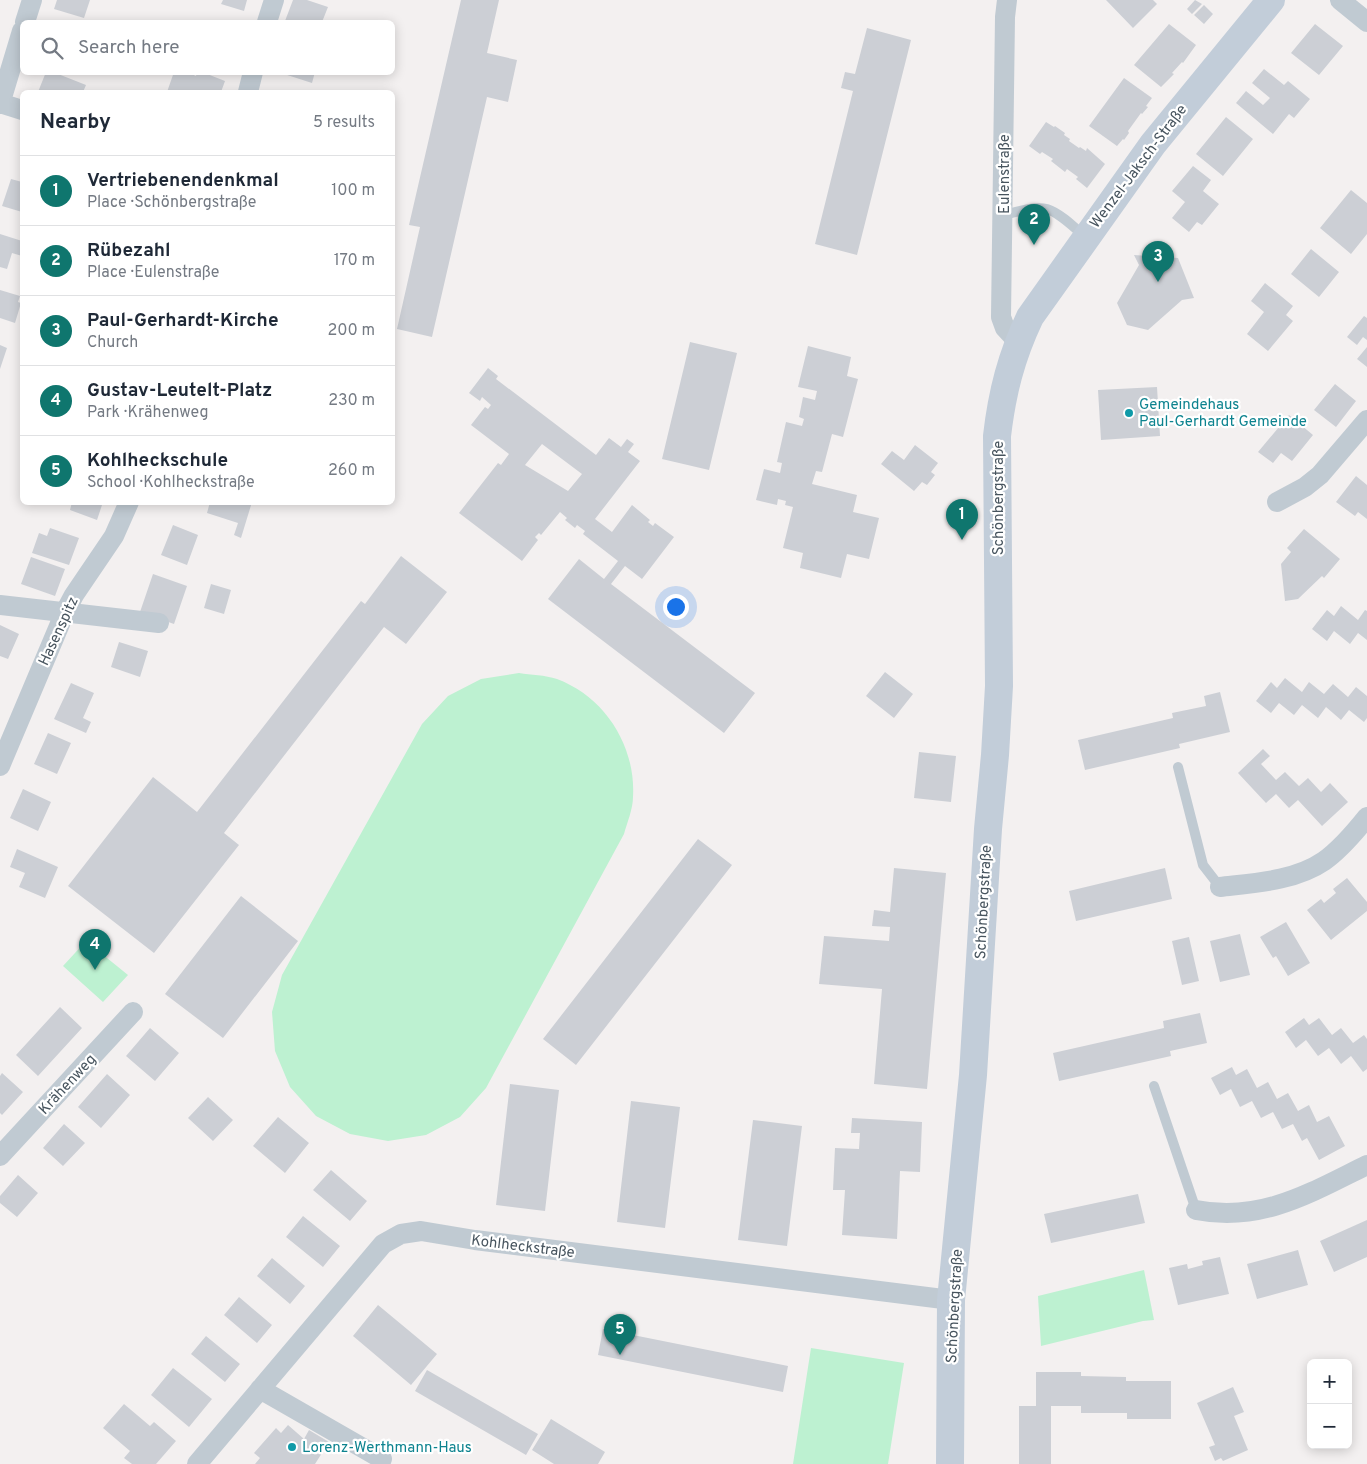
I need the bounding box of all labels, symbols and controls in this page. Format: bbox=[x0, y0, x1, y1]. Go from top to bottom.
search box bbox=[20, 20, 395, 75]
icon: search bbox=[38, 34, 66, 62]
text: Search here bbox=[78, 36, 180, 60]
street label: Wenzel-Jaksch-Straße bbox=[1086, 101, 1192, 233]
text: Nearby bbox=[40, 109, 111, 136]
text: 5 results bbox=[313, 113, 375, 133]
street label: Eulenstraße bbox=[996, 134, 1015, 214]
text: Vertriebenendenkmal bbox=[87, 169, 279, 193]
text: 1 bbox=[53, 181, 59, 201]
text: 100 m bbox=[331, 181, 375, 201]
text: Place · Schönbergstraße bbox=[87, 193, 256, 213]
pin: 2 bbox=[1018, 204, 1050, 245]
text: Rübezahl bbox=[87, 239, 171, 263]
pin: 3 bbox=[1142, 241, 1174, 282]
text: 2 bbox=[51, 251, 61, 271]
text: 170 m bbox=[334, 251, 375, 271]
text: Place · Eulenstraße bbox=[87, 263, 219, 283]
text: Paul-Gerhardt-Kirche bbox=[87, 309, 279, 333]
text: 3 bbox=[51, 321, 61, 341]
text: 200 m bbox=[327, 321, 375, 341]
text: Church bbox=[87, 333, 138, 353]
text: Gustav-Leutelt-Platz bbox=[87, 379, 272, 403]
text: 4 bbox=[51, 391, 61, 411]
text: 230 m bbox=[328, 391, 375, 411]
place label: Gemeindehaus Paul-Gerhardt Gemeinde bbox=[1139, 396, 1307, 432]
text: Park · Krähenweg bbox=[87, 403, 208, 423]
marker: Gemeindehaus Paul-Gerhardt Gemeinde bbox=[1123, 407, 1135, 419]
street label: Schönbergstraße bbox=[990, 441, 1009, 555]
text: Kohlheckschule bbox=[87, 449, 228, 473]
text: 5 bbox=[51, 461, 61, 481]
text: 260 m bbox=[328, 461, 375, 481]
text: School · Kohlheckstraße bbox=[87, 473, 255, 493]
pin: 1 bbox=[946, 499, 978, 540]
street label: Hasenspitz bbox=[35, 594, 84, 669]
your location bbox=[663, 594, 689, 620]
street label: Schönbergstraße bbox=[972, 844, 997, 960]
pin: 4 bbox=[79, 929, 111, 970]
street label: Krähenweg bbox=[35, 1051, 101, 1119]
street label: Kohlheckstraße bbox=[470, 1232, 576, 1263]
street label: Schönbergstraße bbox=[943, 1248, 968, 1364]
pin: 5 bbox=[604, 1314, 636, 1355]
map controls bbox=[1307, 1359, 1352, 1449]
button: + bbox=[1307, 1359, 1352, 1404]
button: − bbox=[1307, 1404, 1352, 1449]
place label: Lorenz-Werthmann-Haus bbox=[302, 1439, 472, 1458]
marker: Lorenz-Werthmann-Haus bbox=[286, 1441, 298, 1453]

